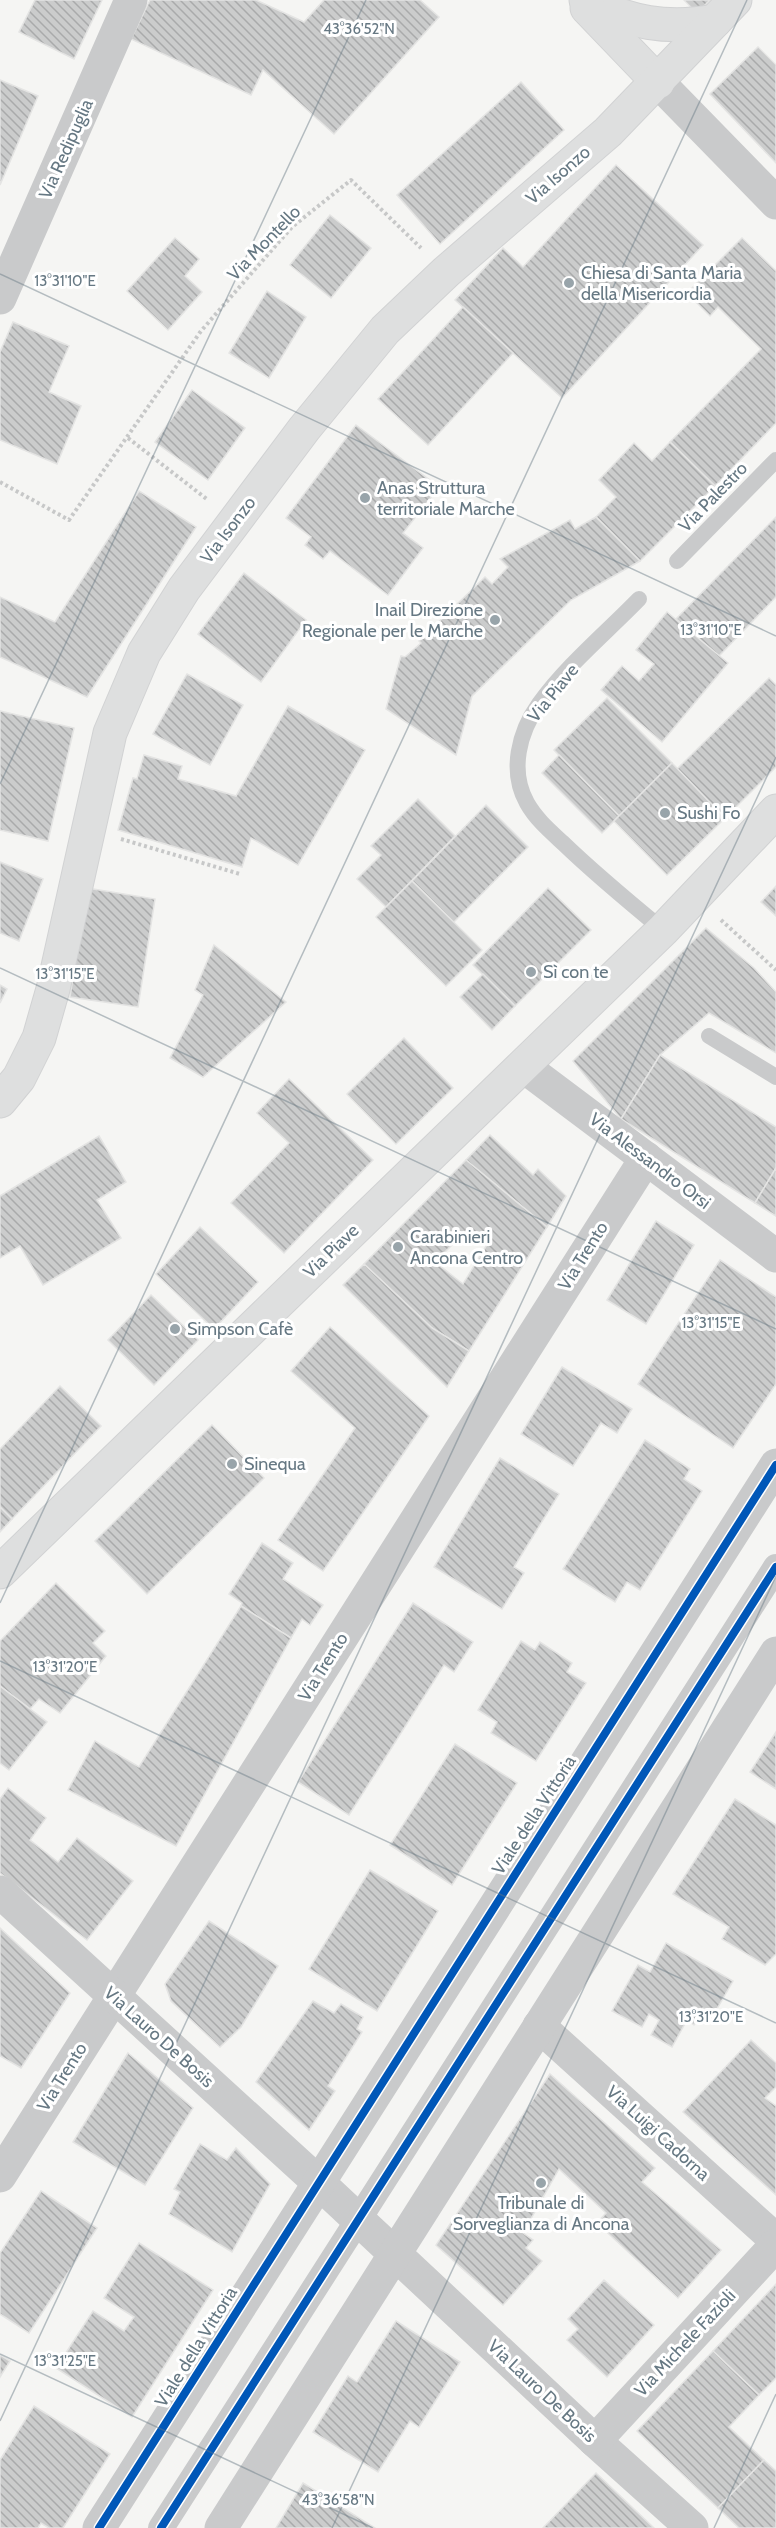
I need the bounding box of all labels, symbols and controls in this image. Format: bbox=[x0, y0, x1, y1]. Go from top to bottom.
text: 43°36'52"N bbox=[323, 20, 395, 38]
street label: Via Redipuglia bbox=[34, 95, 98, 202]
street label: Via Isonzo bbox=[521, 141, 595, 209]
street label: Via Montello bbox=[223, 201, 305, 285]
place label: Chiesa di Santa Maria della Misericordia bbox=[581, 262, 742, 305]
text: 13°31'10"E bbox=[34, 272, 96, 290]
marker: Chiesa di Santa Maria della Misericordia bbox=[562, 276, 576, 290]
street label: Via Palestro bbox=[674, 457, 752, 537]
place label: Anas Struttura territoriale Marche bbox=[377, 477, 515, 520]
marker: Anas Struttura territoriale Marche bbox=[358, 491, 372, 505]
street label: Via Isonzo bbox=[196, 492, 260, 568]
place label: Inail Direzione Regionale per le Marche bbox=[302, 599, 483, 642]
marker: Inail Direzione Regionale per le Marche bbox=[488, 613, 502, 627]
text: 13°31'10"E bbox=[680, 621, 742, 639]
street label: Via Piave bbox=[523, 659, 583, 727]
place label: Sushi Fo bbox=[677, 802, 741, 824]
marker: Sushi Fo bbox=[658, 806, 672, 820]
place label: Sì con te bbox=[543, 961, 609, 983]
text: 13°31'15"E bbox=[35, 965, 95, 983]
marker: Sì con te bbox=[524, 965, 538, 979]
street label: Via Alessandro Orsi bbox=[585, 1108, 715, 1214]
street label: Via Trento bbox=[553, 1218, 613, 1294]
street label: Via Piave bbox=[299, 1219, 363, 1283]
place label: Carabinieri Ancona Centro bbox=[410, 1226, 523, 1269]
marker: Carabinieri Ancona Centro bbox=[391, 1240, 405, 1254]
text: 13°31'15"E bbox=[681, 1314, 741, 1332]
place label: Simpson Cafè bbox=[187, 1318, 293, 1340]
marker: Simpson Cafè bbox=[168, 1322, 182, 1336]
place label: Sinequa bbox=[244, 1453, 306, 1475]
marker: Sinequa bbox=[225, 1457, 239, 1471]
street label: Via Trento bbox=[293, 1629, 353, 1705]
text: 13°31'20"E bbox=[33, 1658, 97, 1676]
street label: Viale della Vittoria bbox=[487, 1751, 581, 1879]
street label: Via Lauro De Bosis bbox=[99, 1982, 219, 2092]
text: 13°31'20"E bbox=[679, 2008, 743, 2026]
street label: Via Trento bbox=[32, 2039, 92, 2115]
street label: Via Luigi Cadorna bbox=[602, 2081, 715, 2185]
marker: Tribunale di Sorveglianza di Ancona bbox=[534, 2176, 548, 2190]
place label: Tribunale di Sorveglianza di Ancona bbox=[453, 2192, 630, 2235]
street label: Viale della Vittoria bbox=[150, 2282, 242, 2411]
street label: Via Michele Fazioli bbox=[630, 2285, 740, 2401]
street label: Via Lauro De Bosis bbox=[483, 2335, 601, 2447]
text: 13°31'25"E bbox=[34, 2352, 96, 2370]
text: 43°36'58"N bbox=[302, 2491, 374, 2509]

